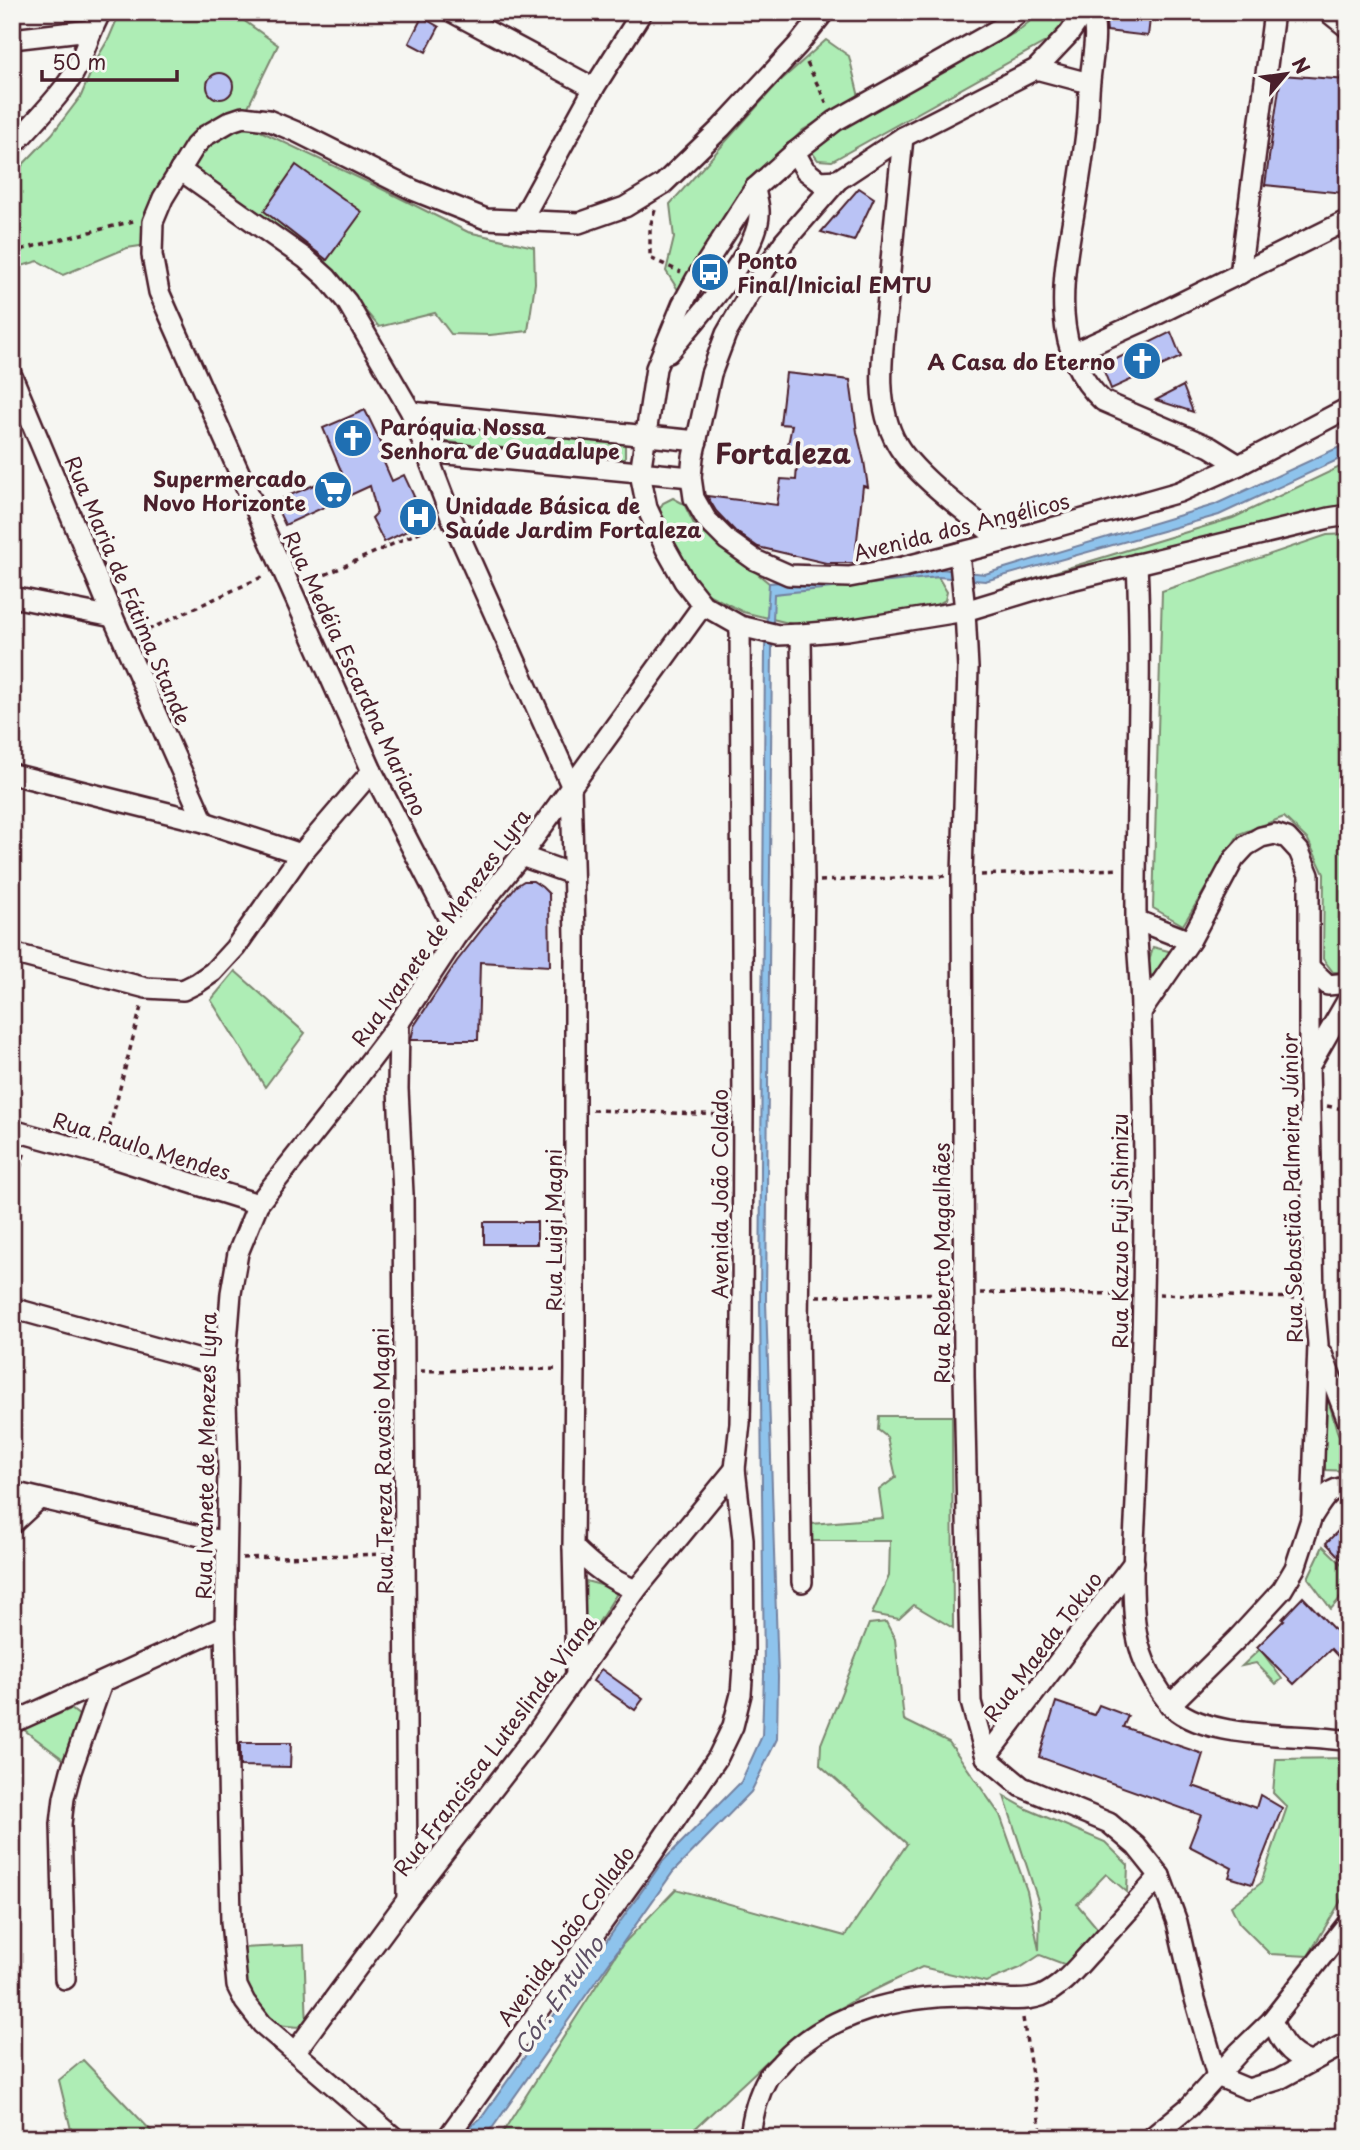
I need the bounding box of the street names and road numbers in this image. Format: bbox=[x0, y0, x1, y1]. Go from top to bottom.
street label: Rua Maria de Fátima Stande bbox=[58, 450, 200, 730]
street label: Avenida dos Angélicos bbox=[850, 484, 1072, 568]
street label: Rua Medéia Escardna Mariano bbox=[276, 525, 436, 821]
street label: Rua Ivanete de Menezes Lyra bbox=[343, 801, 537, 1053]
street label: Rua Sebastião Palmeira Júnior bbox=[1272, 1032, 1310, 1343]
street label: Avenida João Colado bbox=[703, 1089, 735, 1299]
street label: Rua Paulo Mendes bbox=[49, 1103, 235, 1187]
street label: Rua Kazuo Fuji Shimizu bbox=[1103, 1113, 1135, 1349]
street label: Rua Roberto Magalhães bbox=[925, 1142, 957, 1384]
street label: Rua Luigi Magni bbox=[537, 1149, 569, 1311]
street label: Rua Ivanete de Menezes Lyra bbox=[186, 1312, 224, 1600]
street label: Rua Tereza Ravasio Magni bbox=[364, 1327, 400, 1595]
street label: Rua Maeda Tokuo bbox=[975, 1564, 1109, 1728]
street label: Rua Francisca Luteslinda Viana bbox=[385, 1607, 603, 1882]
street label: Avenida João Collado bbox=[489, 1838, 641, 2032]

